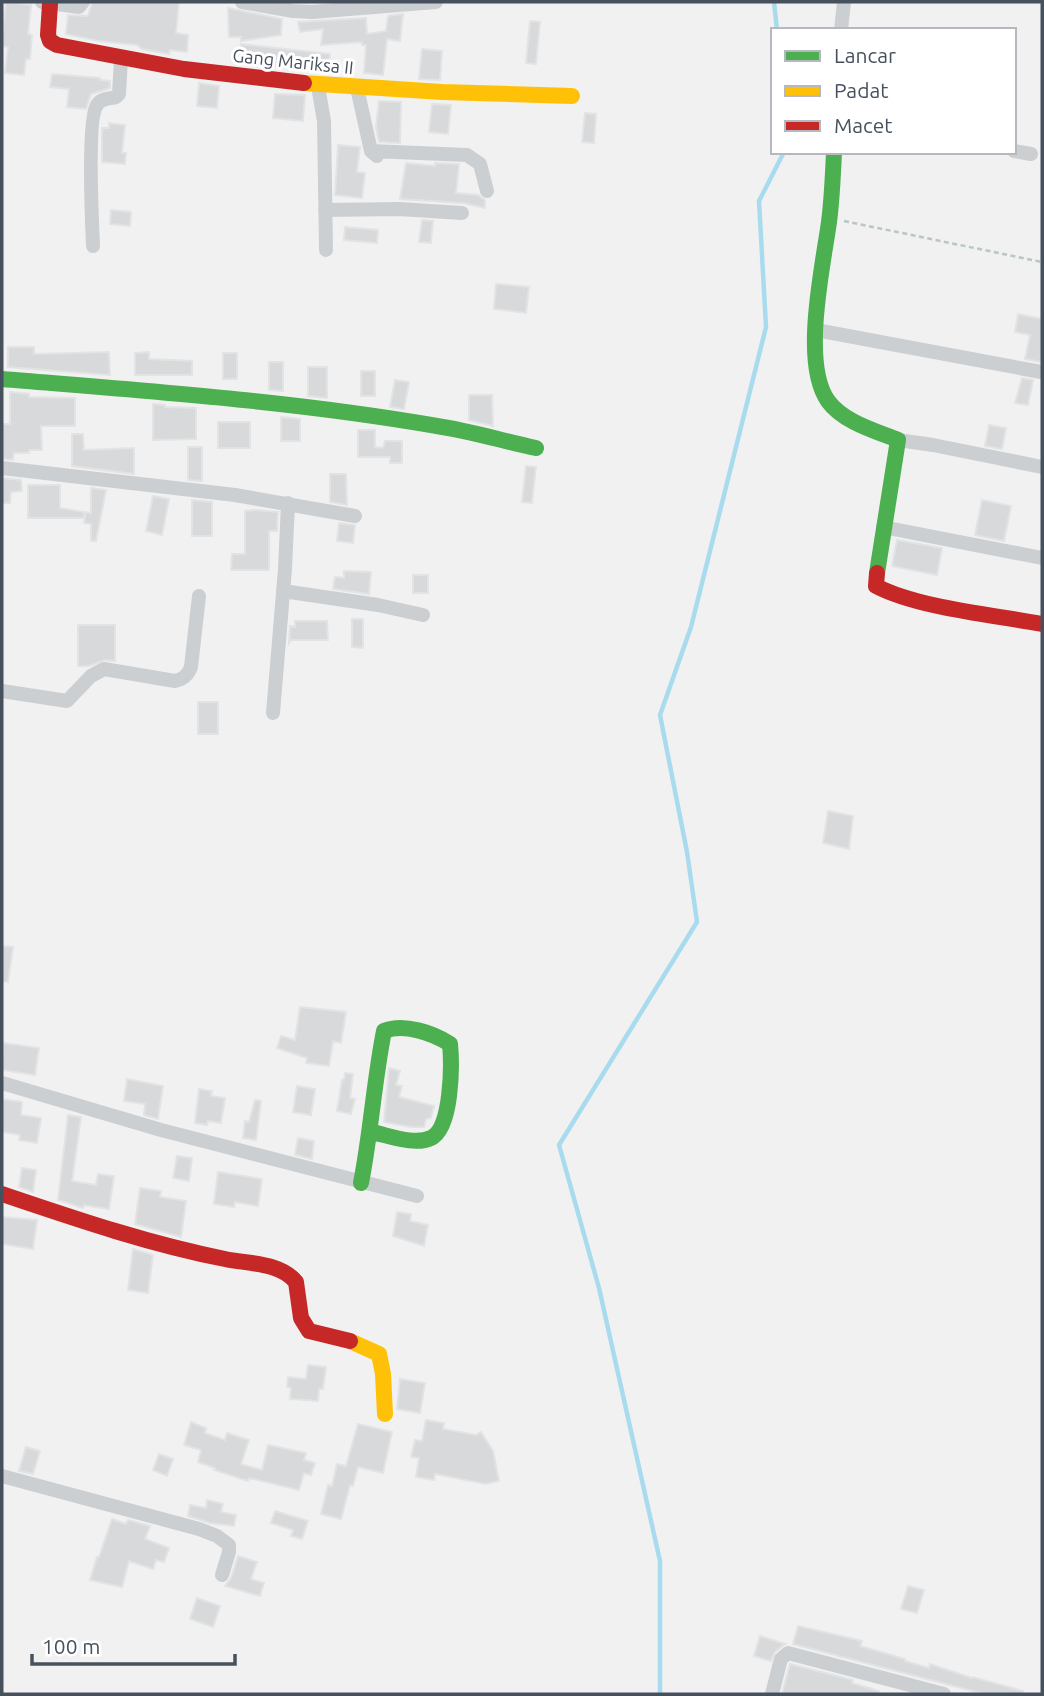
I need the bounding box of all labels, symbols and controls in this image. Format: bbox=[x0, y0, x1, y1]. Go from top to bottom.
legend bbox=[771, 28, 1016, 154]
text: Lancar bbox=[834, 43, 896, 67]
street label: Gang Mariksa II bbox=[232, 45, 355, 77]
text: Padat bbox=[834, 78, 889, 102]
text: Macet bbox=[834, 113, 893, 137]
scale bar bbox=[32, 1622, 234, 1666]
text: 100 m bbox=[42, 1634, 100, 1658]

